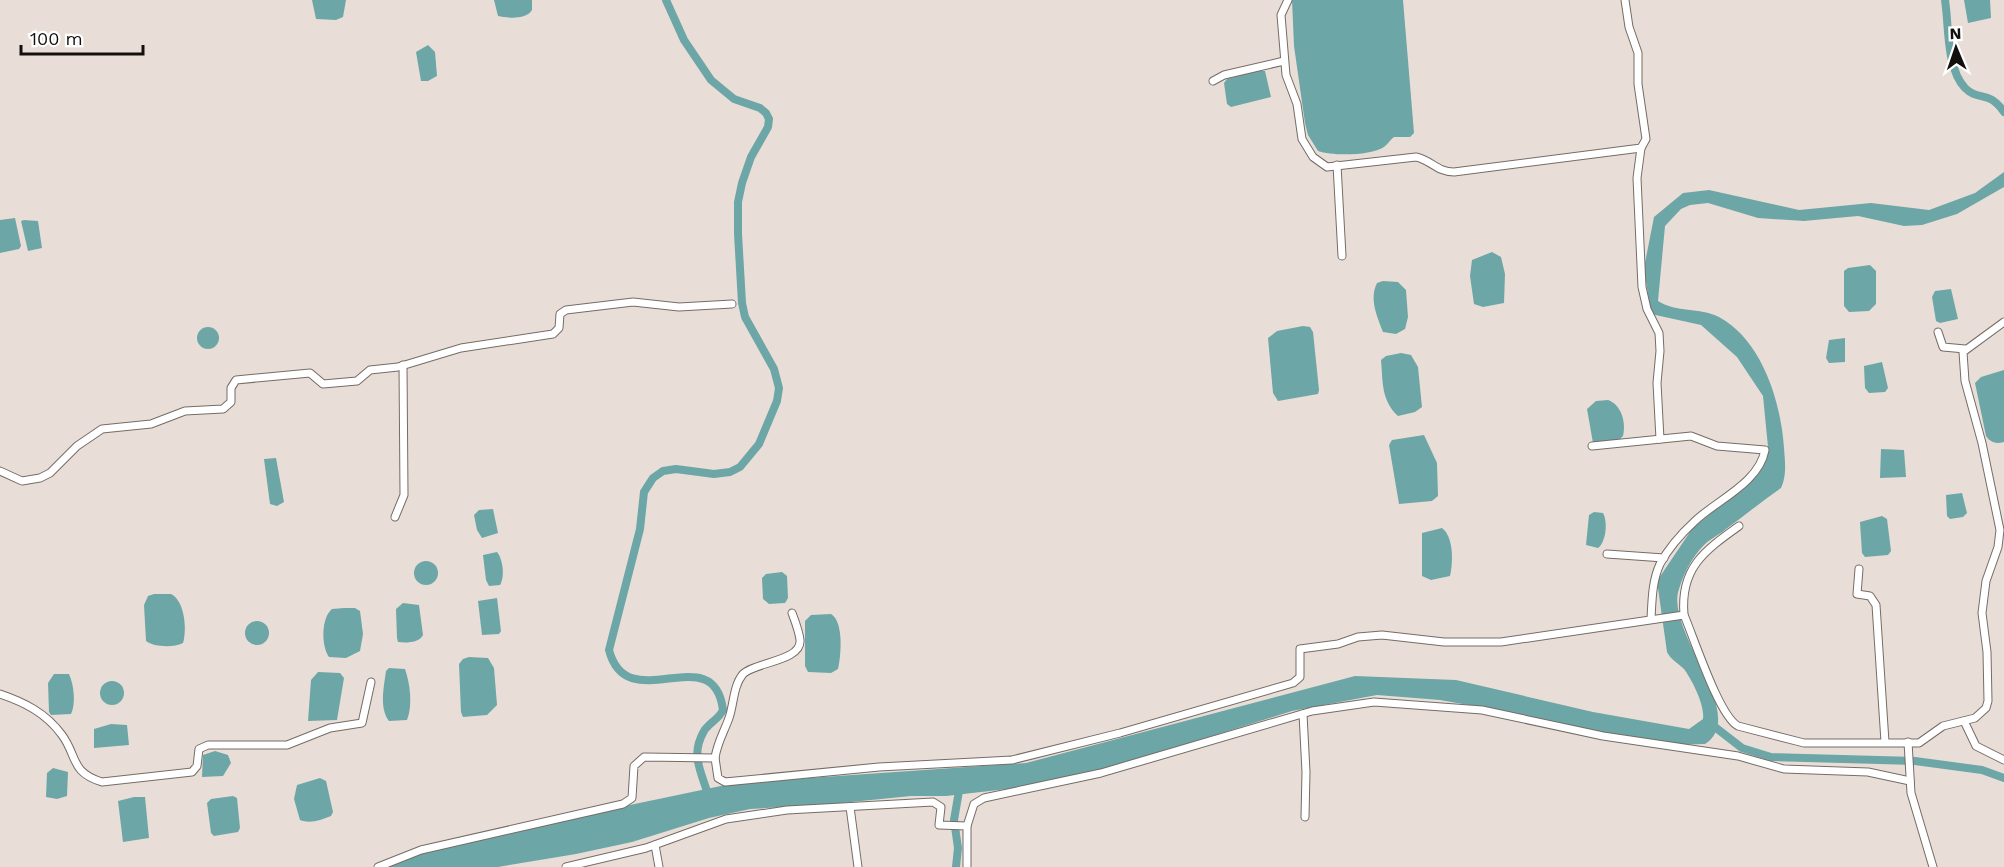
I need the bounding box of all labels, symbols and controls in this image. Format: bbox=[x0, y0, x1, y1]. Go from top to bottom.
scale bar bbox=[21, 18, 142, 56]
north arrow bbox=[1926, 18, 1986, 78]
text: N bbox=[1949, 24, 1962, 43]
text: 100 m bbox=[30, 28, 83, 49]

